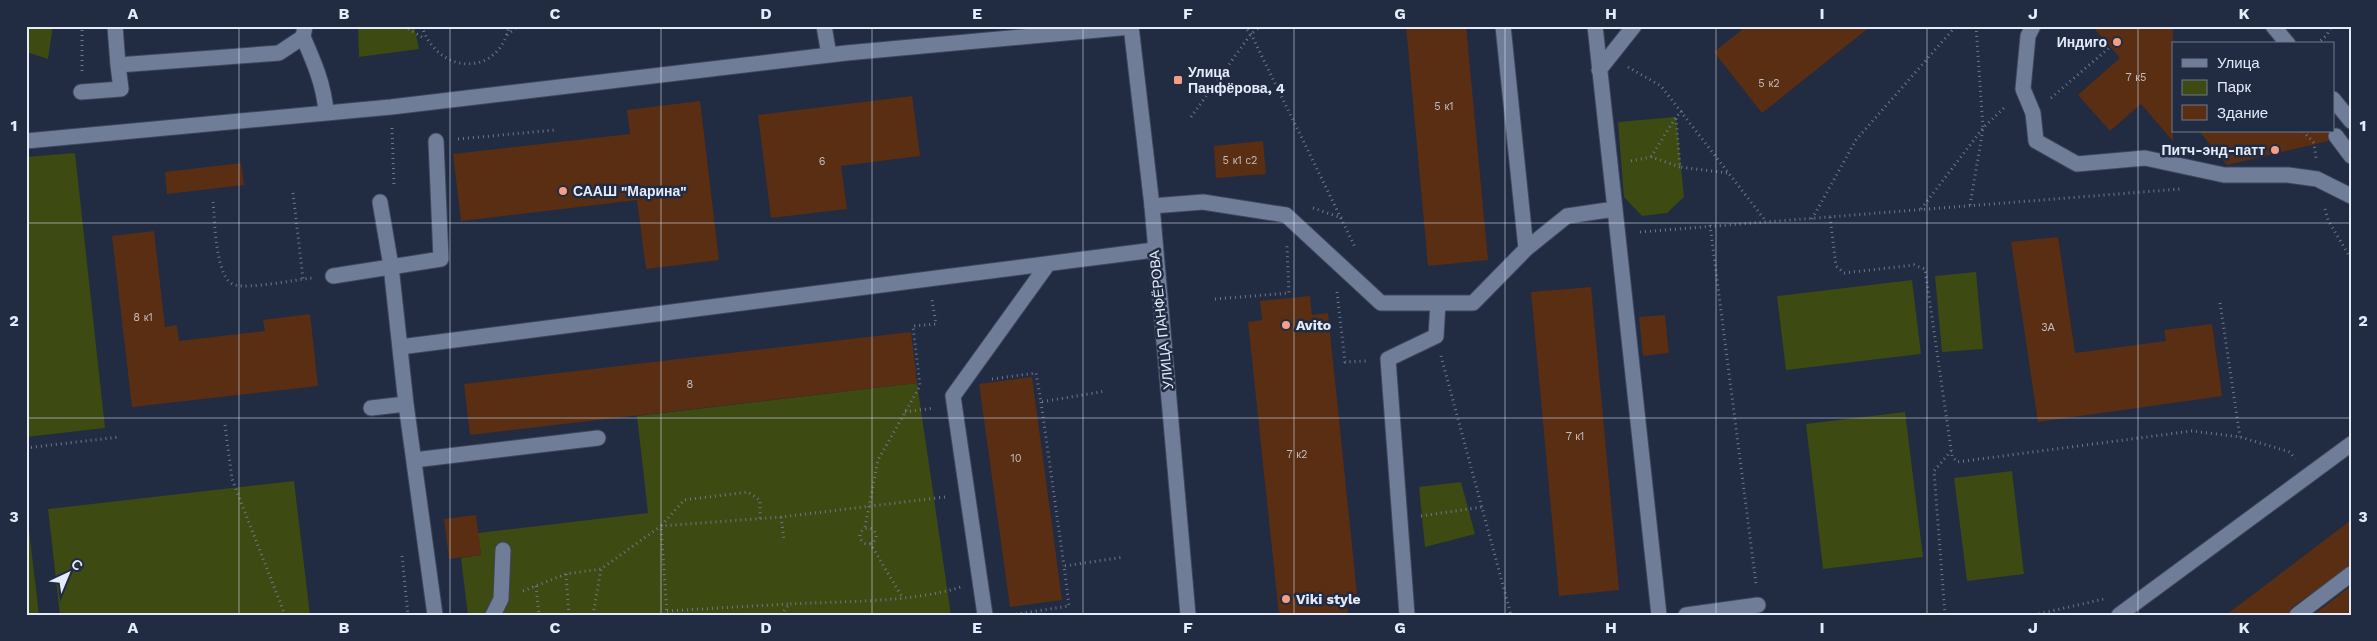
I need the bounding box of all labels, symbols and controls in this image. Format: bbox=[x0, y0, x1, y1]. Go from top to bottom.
text: A bbox=[128, 4, 139, 23]
text: B bbox=[339, 4, 350, 23]
text: C bbox=[550, 4, 561, 23]
text: D bbox=[760, 4, 772, 23]
text: E bbox=[972, 4, 982, 23]
text: F bbox=[1183, 4, 1193, 23]
text: G bbox=[1394, 4, 1406, 23]
text: H bbox=[1605, 4, 1617, 23]
text: I bbox=[1819, 4, 1825, 23]
text: J bbox=[2028, 4, 2038, 23]
text: K bbox=[2238, 4, 2250, 23]
place label: Индиго bbox=[2057, 34, 2107, 50]
marker: Индиго bbox=[2111, 36, 2123, 48]
legend bbox=[2172, 42, 2334, 132]
text: Улица bbox=[2217, 54, 2260, 72]
place label: Улица Панфёрова, 4 bbox=[1188, 64, 1285, 96]
house number: 7 к5 bbox=[2126, 71, 2146, 84]
marker: Улица Панфёрова, 4 bbox=[1172, 74, 1184, 86]
house number: 5 к2 bbox=[1758, 77, 1780, 90]
text: Парк bbox=[2217, 78, 2251, 96]
house number: 5 к1 bbox=[1434, 100, 1454, 113]
text: Здание bbox=[2217, 104, 2268, 122]
text: 1 bbox=[11, 116, 17, 135]
text: 1 bbox=[2360, 116, 2366, 135]
place label: Питч-энд-патт bbox=[2162, 142, 2265, 158]
marker: Питч-энд-патт bbox=[2269, 144, 2281, 156]
house number: 5 к1 с2 bbox=[1223, 154, 1257, 167]
house number: 6 bbox=[819, 155, 826, 168]
place label: СААШ "Марина" bbox=[573, 183, 687, 199]
marker: СААШ "Марина" bbox=[557, 185, 569, 197]
street label: УЛИЦА ПАНФЁРОВА bbox=[1146, 249, 1176, 390]
text: 2 bbox=[9, 311, 19, 330]
house number: 8 к1 bbox=[133, 311, 153, 324]
text: 2 bbox=[2358, 311, 2368, 330]
place label: Avito bbox=[1296, 317, 1331, 333]
marker: Avito bbox=[1280, 319, 1292, 331]
house number: 3А bbox=[2041, 321, 2056, 334]
house number: 8 bbox=[687, 378, 694, 391]
house number: 7 к1 bbox=[1566, 430, 1584, 443]
house number: 7 к2 bbox=[1287, 448, 1307, 461]
house number: 10 bbox=[1010, 452, 1022, 465]
text: 3 bbox=[9, 507, 19, 526]
text: 3 bbox=[2358, 507, 2368, 526]
north arrow bbox=[42, 548, 92, 598]
text: С bbox=[68, 555, 86, 574]
place label: Viki style bbox=[1296, 591, 1361, 607]
marker: Viki style bbox=[1280, 593, 1292, 605]
text: A bbox=[128, 618, 139, 637]
text: B bbox=[339, 618, 350, 637]
text: C bbox=[550, 618, 561, 637]
text: D bbox=[760, 618, 772, 637]
text: E bbox=[972, 618, 982, 637]
text: F bbox=[1183, 618, 1193, 637]
text: G bbox=[1394, 618, 1406, 637]
text: H bbox=[1605, 618, 1617, 637]
text: I bbox=[1819, 618, 1825, 637]
text: J bbox=[2028, 618, 2038, 637]
text: K bbox=[2238, 618, 2250, 637]

